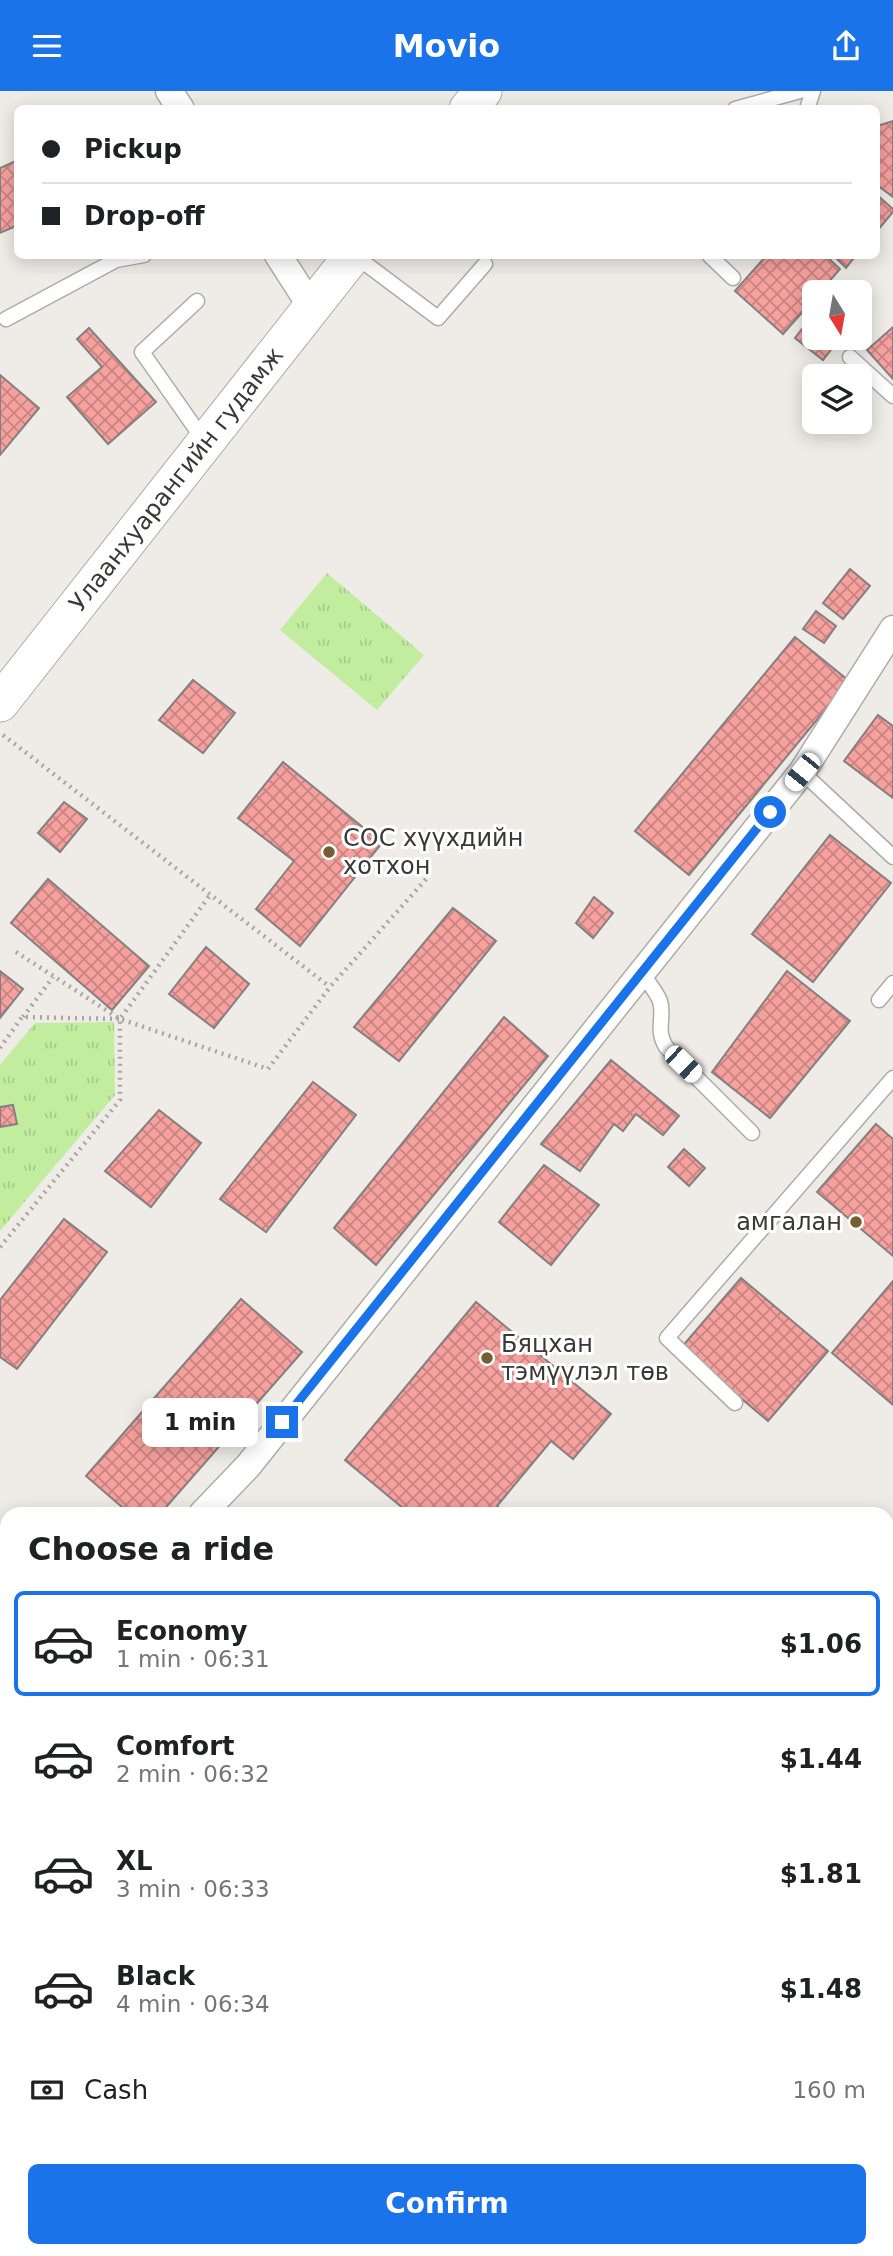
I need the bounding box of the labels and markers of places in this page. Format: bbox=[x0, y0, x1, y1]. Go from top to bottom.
place label: СОС хүүхдийн хотхон bbox=[343, 824, 523, 880]
marker: СОС хүүхдийн хотхон bbox=[321, 844, 337, 860]
place label: амгалан bbox=[736, 1208, 842, 1236]
marker: амгалан bbox=[848, 1214, 864, 1230]
place label: Бяцхан тэмүүлэл төв bbox=[501, 1330, 669, 1386]
marker: Бяцхан тэмүүлэл төв bbox=[479, 1350, 495, 1366]

